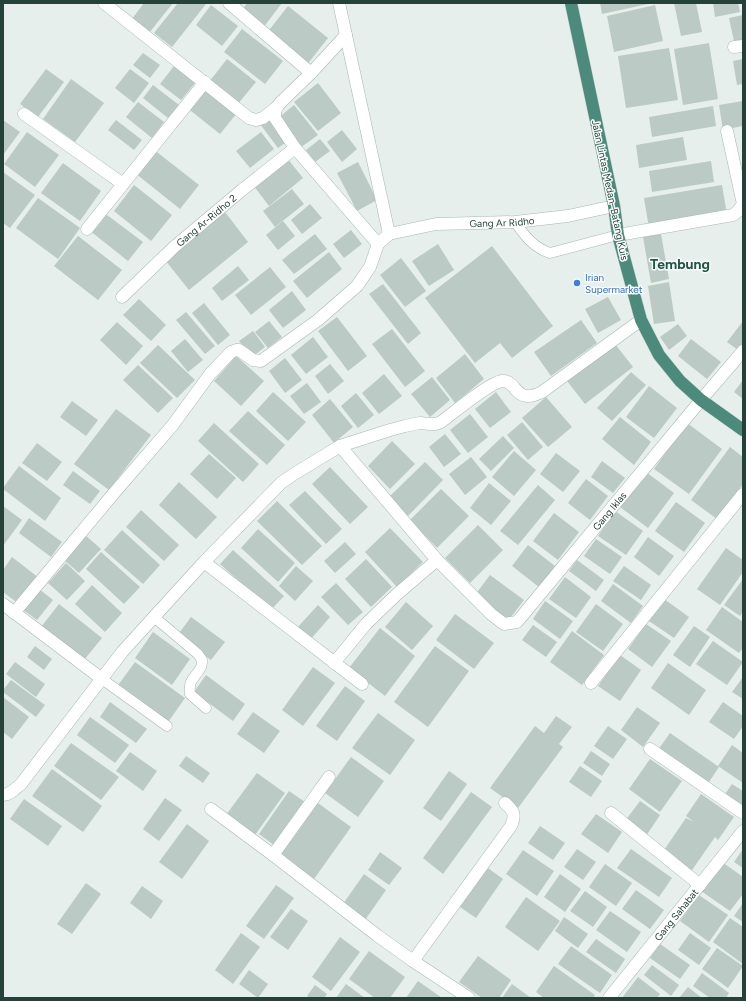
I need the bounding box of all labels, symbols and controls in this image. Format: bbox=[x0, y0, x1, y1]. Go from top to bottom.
street label: Jalan Lintas Medan–Batang Kuis bbox=[589, 119, 631, 262]
street label: Gang Ar-Ridho 2 bbox=[173, 191, 239, 249]
street label: Gang Ar Ridho bbox=[469, 213, 535, 230]
district label: Tembung bbox=[650, 256, 710, 273]
place label: Irian Supermarket bbox=[585, 271, 643, 296]
marker: Irian Supermarket bbox=[572, 278, 582, 288]
street label: Gang Iklas bbox=[589, 489, 629, 533]
street label: Gang Sahabat bbox=[651, 886, 701, 943]

